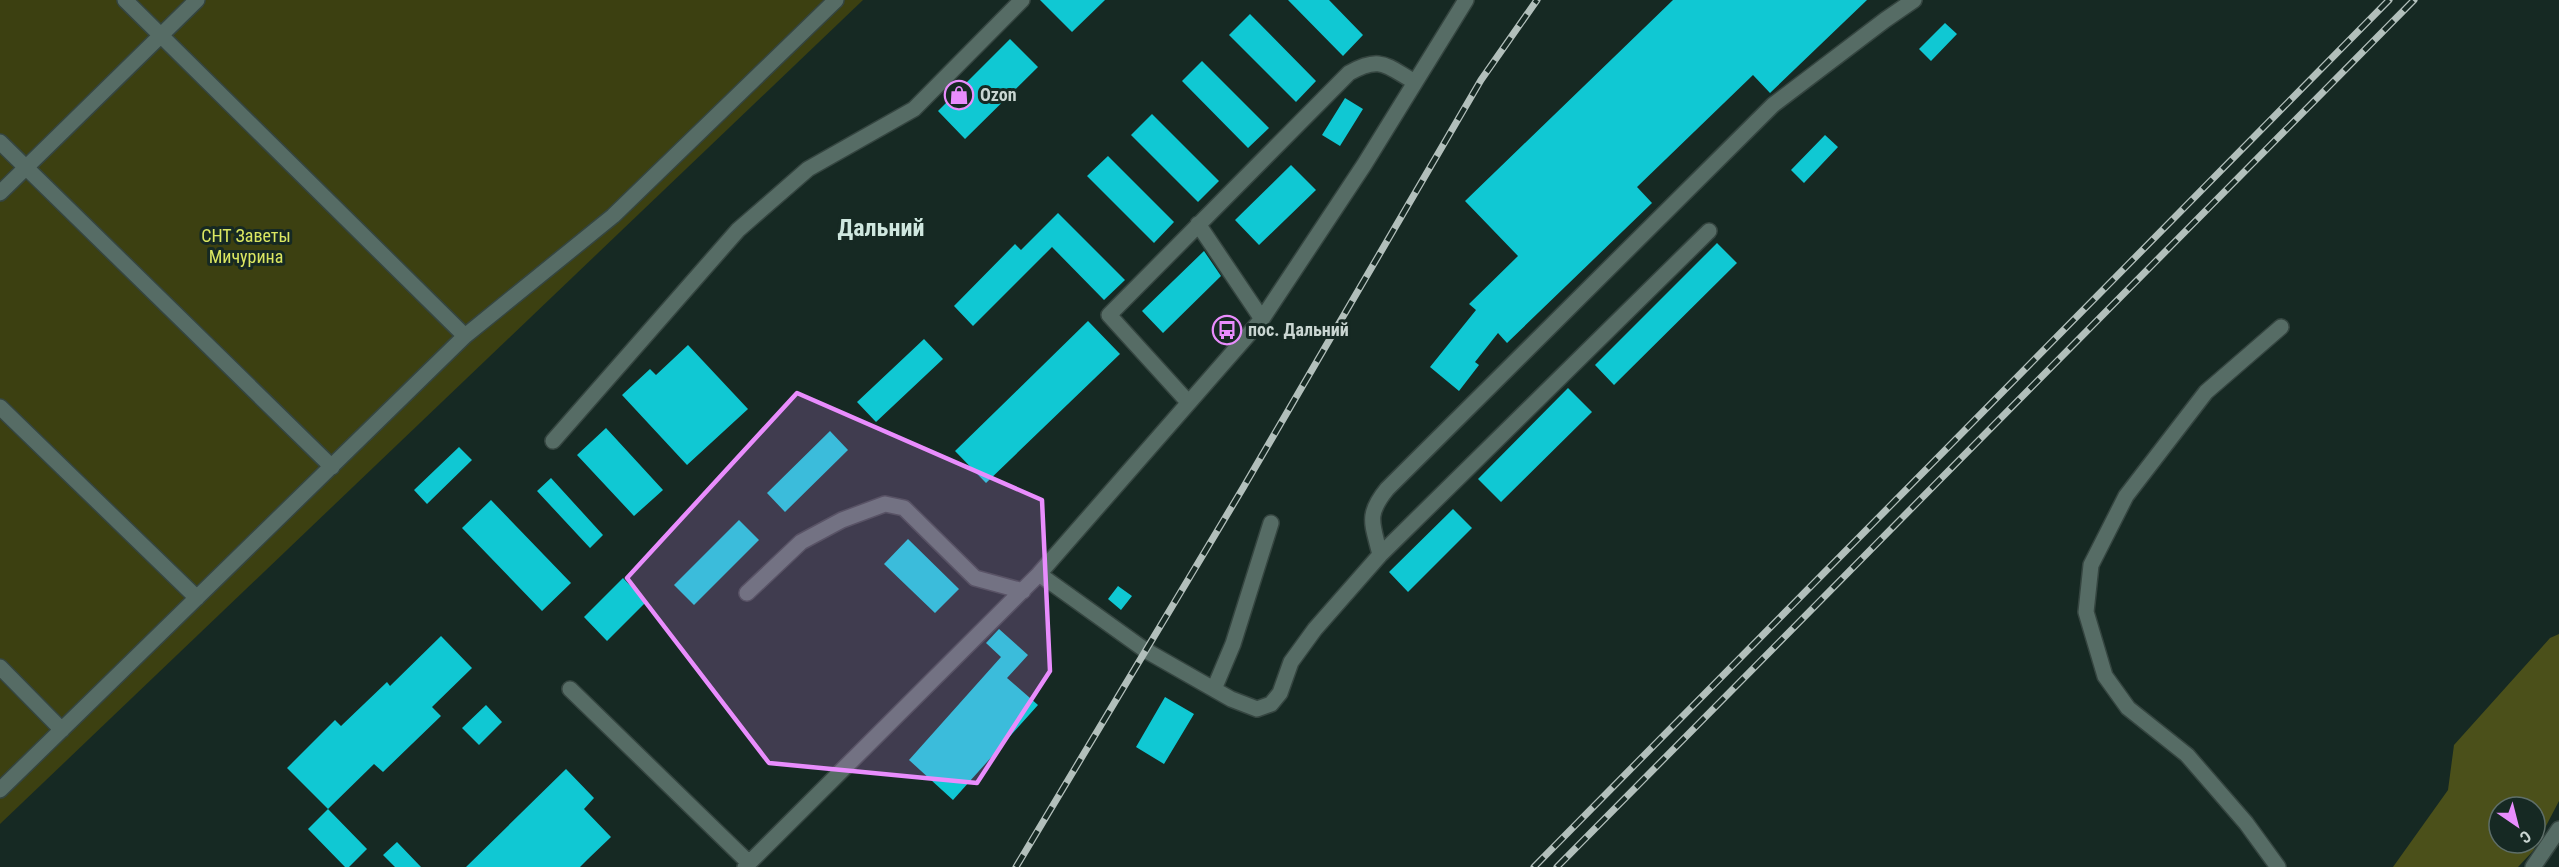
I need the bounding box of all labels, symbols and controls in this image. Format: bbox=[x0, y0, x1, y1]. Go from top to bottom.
shop icon: Ozon bbox=[943, 79, 975, 111]
place label: Ozon bbox=[980, 84, 1017, 105]
district label: Дальний bbox=[838, 214, 924, 242]
park label: СНТ Заветы Мичурина bbox=[201, 225, 291, 267]
bus stop icon: пос. Дальний bbox=[1211, 314, 1243, 346]
place label: пос. Дальний bbox=[1248, 319, 1349, 340]
north arrow bbox=[2487, 795, 2547, 855]
text: С bbox=[2516, 826, 2535, 847]

